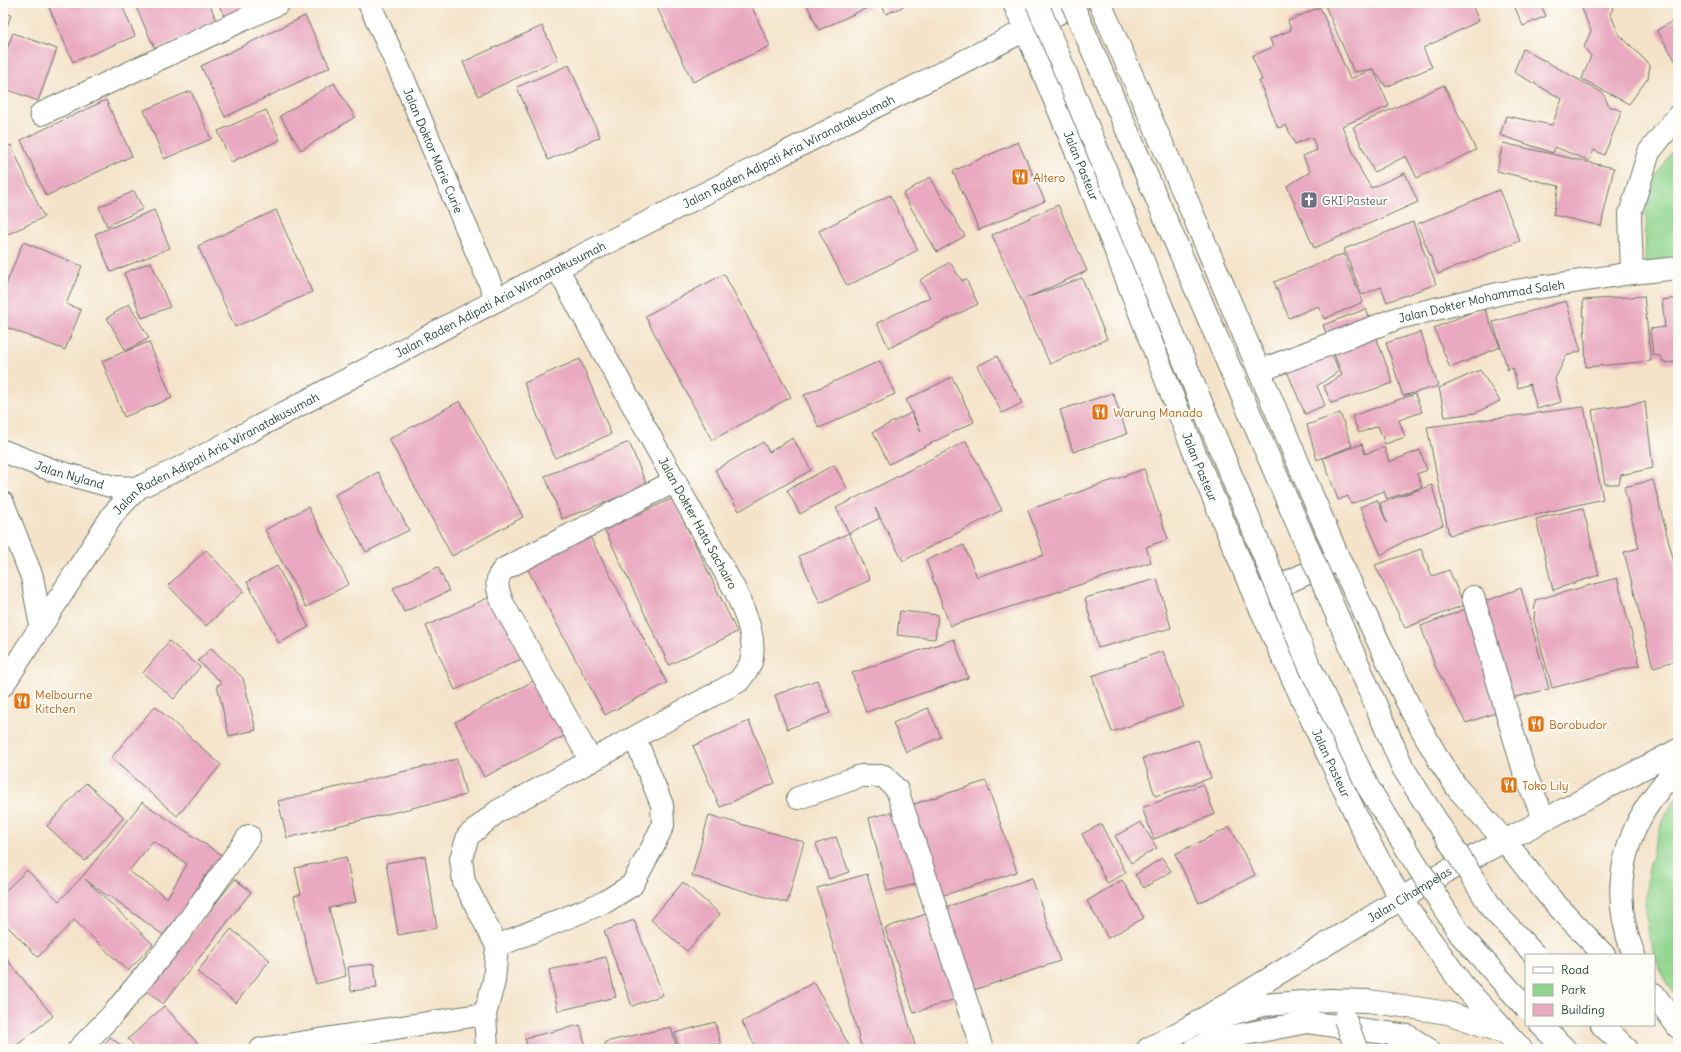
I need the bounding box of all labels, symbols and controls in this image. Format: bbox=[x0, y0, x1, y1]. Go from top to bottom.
street label: Jalan Doktor Marie Curie bbox=[401, 86, 467, 215]
street label: Jalan Raden Adipati Aria Wiranatakusumah bbox=[680, 91, 897, 211]
street label: Jalan Pasteur bbox=[1061, 128, 1103, 202]
restaurant icon: Altero bbox=[1010, 167, 1030, 187]
place label: Altero bbox=[1033, 170, 1066, 185]
church icon: GKI Pasteur bbox=[1299, 190, 1319, 210]
place label: GKI Pasteur bbox=[1322, 193, 1388, 208]
street label: Jalan Raden Adipati Aria Wiranatakusumah bbox=[392, 237, 608, 360]
street label: Jalan Dokter Mohammad Saleh bbox=[1397, 276, 1565, 325]
street label: Jalan Raden Adipati Aria Wiranatakusumah bbox=[110, 388, 321, 517]
restaurant icon: Warung Manado bbox=[1090, 402, 1110, 422]
place label: Warung Manado bbox=[1113, 405, 1203, 420]
street label: Jalan Pasteur bbox=[1180, 430, 1222, 504]
street label: Jalan Dokter Hata Sachairo bbox=[655, 454, 741, 592]
street label: Jalan Nyland bbox=[33, 457, 106, 491]
place label: Melbourne Kitchen bbox=[35, 687, 93, 716]
restaurant icon: Melbourne Kitchen bbox=[12, 691, 32, 711]
restaurant icon: Borobudor bbox=[1526, 714, 1546, 734]
place label: Borobudor bbox=[1549, 717, 1608, 732]
street label: Jalan Pasteur bbox=[1310, 726, 1354, 800]
restaurant icon: Toko Lily bbox=[1499, 775, 1519, 795]
place label: Toko Lily bbox=[1522, 778, 1569, 793]
street label: Jalan Cihampelas bbox=[1365, 863, 1454, 925]
legend bbox=[1525, 954, 1655, 1026]
text: Road bbox=[1561, 962, 1589, 977]
text: Park bbox=[1561, 982, 1586, 997]
text: Building bbox=[1561, 1002, 1605, 1017]

